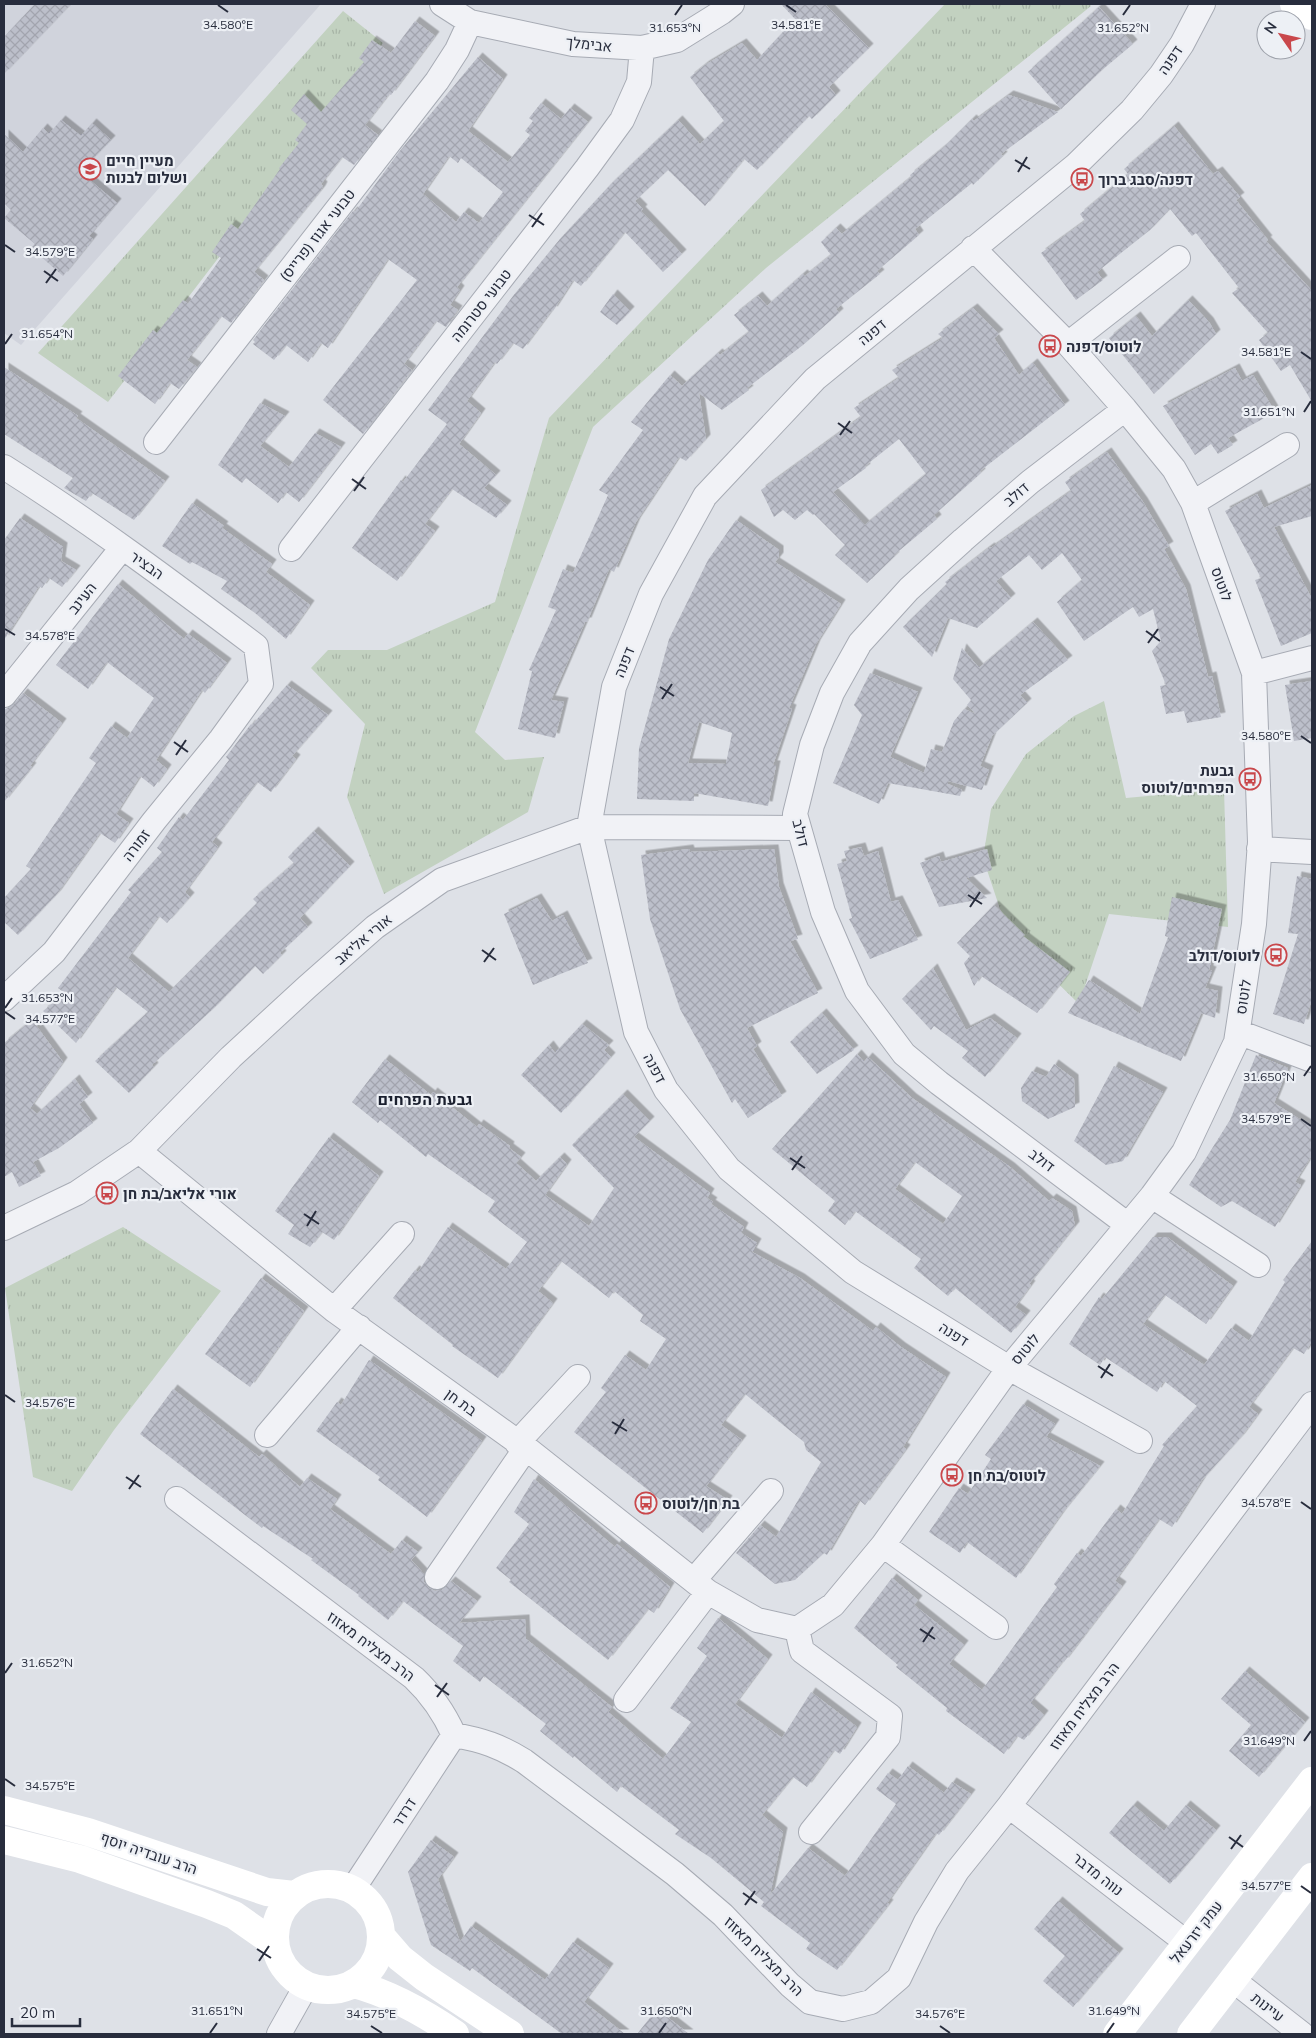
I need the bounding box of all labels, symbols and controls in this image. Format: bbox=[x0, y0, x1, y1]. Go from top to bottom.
north arrow bbox=[1256, 10, 1306, 60]
text: 34.580°E bbox=[203, 17, 253, 32]
text: 34.581°E bbox=[771, 17, 821, 32]
text: N bbox=[1260, 18, 1281, 37]
text: 31.653°N bbox=[649, 20, 701, 35]
text: 31.652°N bbox=[1097, 20, 1149, 35]
street label: אבימלך bbox=[565, 32, 613, 56]
street label: דפנה bbox=[1153, 41, 1187, 78]
place label: מעיין חיים ושלום לבנות bbox=[106, 151, 187, 187]
school or university icon: מעיין חיים ושלום לבנות bbox=[78, 157, 102, 181]
bus stop icon: דפנה/סבג ברוך bbox=[1070, 167, 1094, 191]
place label: דפנה/סבג ברוך bbox=[1098, 170, 1193, 189]
street label: טבועי אגוז (פרייס) bbox=[275, 185, 359, 285]
text: 34.579°E bbox=[25, 244, 75, 259]
street label: טבועי סטרומה bbox=[447, 265, 515, 345]
street label: דפנה bbox=[854, 314, 890, 349]
text: 31.654°N bbox=[21, 326, 73, 341]
bus stop icon: לוטוס/דפנה bbox=[1038, 334, 1062, 358]
place label: לוטוס/דפנה bbox=[1066, 337, 1141, 356]
text: 34.581°E bbox=[1241, 344, 1291, 359]
text: 31.651°N bbox=[1243, 404, 1295, 419]
street label: דולב bbox=[999, 478, 1033, 510]
street label: הבציר bbox=[126, 547, 168, 583]
street label: לוטוס bbox=[1207, 564, 1237, 604]
street label: העינב bbox=[63, 578, 101, 618]
text: 34.578°E bbox=[25, 628, 75, 643]
street label: דפנה bbox=[609, 644, 639, 680]
text: 34.580°E bbox=[1241, 728, 1291, 743]
place label: גבעת הפרחים/לוטוס bbox=[1141, 761, 1234, 797]
bus stop icon: גבעת הפרחים/לוטוס bbox=[1238, 767, 1262, 791]
street label: דולב bbox=[788, 817, 814, 849]
street label: זמורה bbox=[118, 825, 154, 865]
street label: אורי אליאב bbox=[330, 909, 396, 969]
bus stop icon: לוטוס/דולב bbox=[1264, 943, 1288, 967]
place label: לוטוס/דולב bbox=[1189, 946, 1260, 965]
street label: לוטוס bbox=[1231, 978, 1255, 1016]
text: 31.653°N bbox=[21, 990, 73, 1005]
text: 34.577°E bbox=[25, 1011, 75, 1026]
street label: דפנה bbox=[639, 1050, 671, 1087]
text: 31.650°N bbox=[1243, 1069, 1295, 1084]
district label: גבעת הפרחים bbox=[378, 1089, 472, 1109]
text: 34.579°E bbox=[1241, 1111, 1291, 1126]
street label: דולב bbox=[1025, 1144, 1059, 1176]
bus stop icon: אורי אליאב/בת חן bbox=[95, 1181, 119, 1205]
place label: אורי אליאב/בת חן bbox=[123, 1184, 237, 1203]
street label: דפנה bbox=[936, 1318, 973, 1350]
street label: לוטוס bbox=[1006, 1329, 1044, 1369]
street label: בת חן bbox=[441, 1384, 481, 1420]
text: 34.576°E bbox=[25, 1395, 75, 1410]
bus stop icon: לוטוס/בת חן bbox=[940, 1463, 964, 1487]
place label: לוטוס/בת חן bbox=[968, 1466, 1046, 1485]
bus stop icon: בת חן/לוטוס bbox=[634, 1491, 658, 1515]
place label: בת חן/לוטוס bbox=[662, 1494, 740, 1513]
text: 34.578°E bbox=[1241, 1495, 1291, 1510]
street label: הרב מצליח מאזוז bbox=[323, 1607, 419, 1685]
text: 31.652°N bbox=[21, 1655, 73, 1670]
street label: הרב מצליח מאזוז bbox=[1045, 1658, 1123, 1754]
text: 31.649°N bbox=[1243, 1733, 1295, 1748]
text: 34.575°E bbox=[25, 1778, 75, 1793]
street label: דרדר bbox=[388, 1794, 420, 1830]
street label: הרב עובדיה יוסף bbox=[98, 1827, 200, 1879]
street label: נווה מדבר bbox=[1069, 1848, 1127, 1900]
text: 34.577°E bbox=[1241, 1878, 1291, 1893]
street label: עמק יזרעאל bbox=[1166, 1897, 1226, 1967]
street label: הרב מצליח מאזוז bbox=[720, 1912, 808, 2000]
street label: עיינות bbox=[1248, 1988, 1288, 2026]
scale bar bbox=[12, 1996, 80, 2028]
text: 20 m bbox=[20, 2003, 55, 2022]
text: 31.651°N bbox=[191, 2003, 243, 2018]
text: 31.650°N bbox=[640, 2003, 692, 2018]
text: 31.649°N bbox=[1088, 2003, 1140, 2018]
text: 34.575°E bbox=[346, 2006, 396, 2021]
text: 34.576°E bbox=[915, 2006, 965, 2021]

